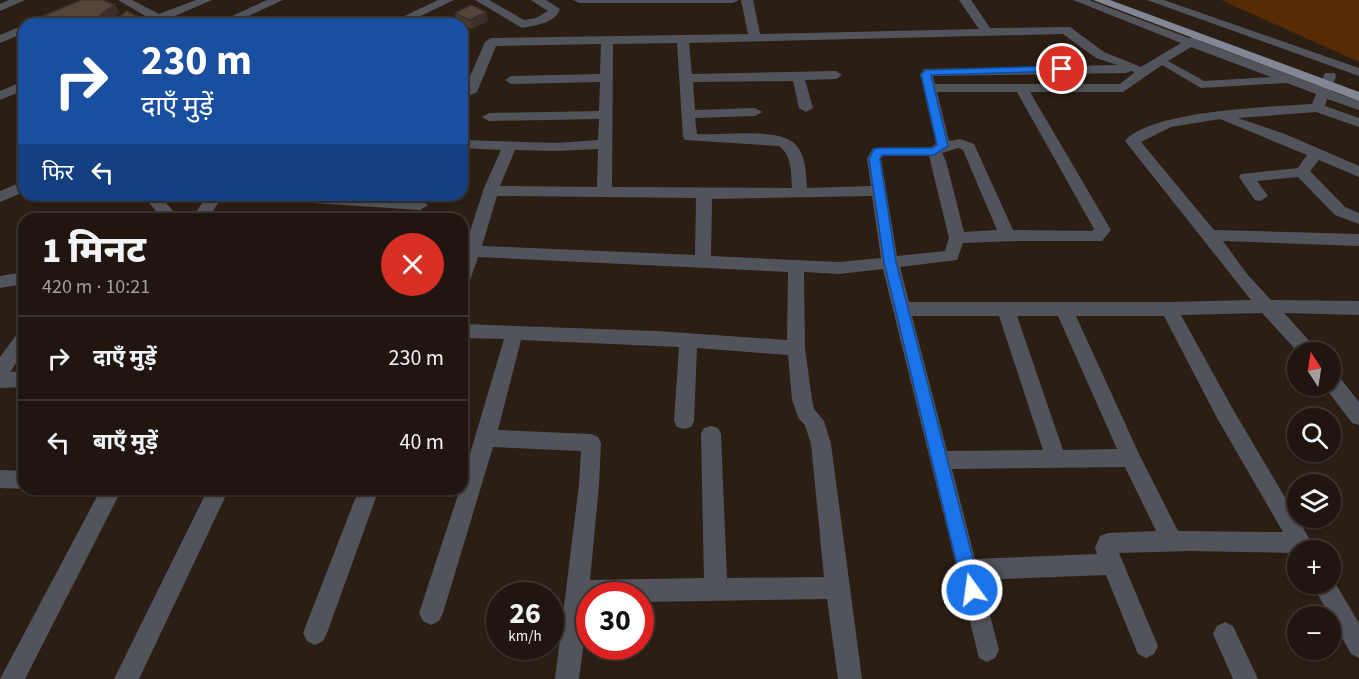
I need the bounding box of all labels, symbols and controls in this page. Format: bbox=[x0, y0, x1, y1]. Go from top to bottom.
text: 230 m bbox=[141, 31, 252, 91]
icon: right bbox=[42, 42, 120, 120]
pin bbox=[1036, 43, 1087, 94]
icon: arrive bbox=[1045, 52, 1078, 85]
text: दाएँ मुड़ें bbox=[141, 87, 213, 126]
icon: left bbox=[86, 156, 119, 189]
text: फिर bbox=[42, 157, 74, 189]
text: 1 मिनट bbox=[42, 225, 146, 276]
button: close bbox=[381, 233, 444, 296]
text: 420 m · 10:21 bbox=[42, 273, 150, 301]
icon: right bbox=[42, 342, 75, 375]
text: दाएँ मुड़ें bbox=[93, 342, 156, 374]
text: 230 m bbox=[389, 342, 444, 374]
north arrow bbox=[1287, 342, 1341, 396]
map controls bbox=[1287, 342, 1341, 660]
button: search bbox=[1287, 408, 1341, 462]
icon: left bbox=[42, 426, 75, 459]
text: बाएँ मुड़ें bbox=[93, 426, 158, 458]
text: 40 m bbox=[399, 426, 444, 458]
button: layers bbox=[1287, 474, 1341, 528]
button: + bbox=[1287, 540, 1341, 594]
position arrow bbox=[940, 558, 1004, 622]
speed limit sign: 30 bbox=[576, 582, 654, 660]
text: 26 bbox=[509, 592, 541, 635]
button: − bbox=[1287, 606, 1341, 660]
text: km/h bbox=[508, 626, 542, 647]

